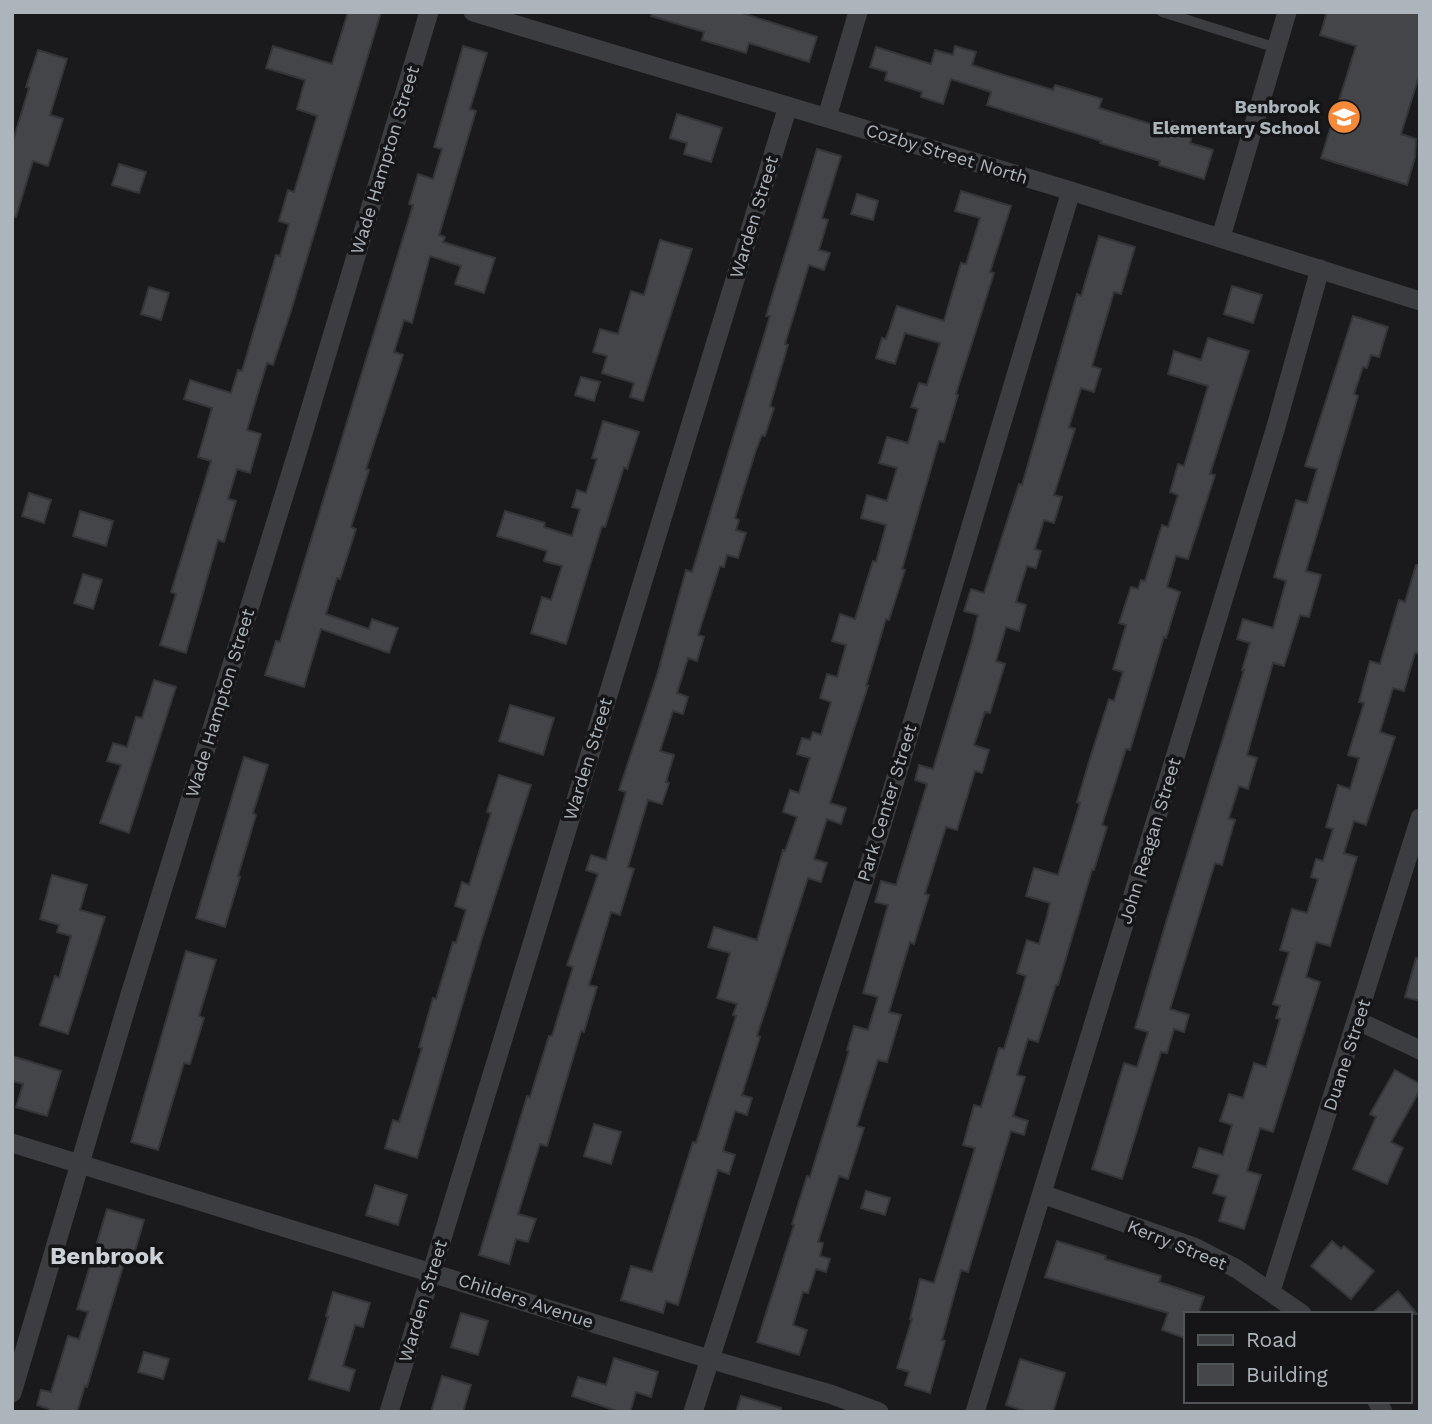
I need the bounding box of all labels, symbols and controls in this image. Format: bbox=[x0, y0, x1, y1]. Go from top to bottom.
street label: Wade Hampton Street bbox=[346, 63, 423, 257]
place label: Benbrook Elementary School bbox=[1152, 96, 1321, 138]
school or university icon: Benbrook Elementary School bbox=[1325, 98, 1363, 136]
street label: Cozby Street North bbox=[864, 119, 1031, 188]
street label: Warden Street bbox=[725, 153, 782, 281]
street label: Wade Hampton Street bbox=[181, 606, 258, 800]
street label: Warden Street bbox=[559, 695, 616, 823]
street label: Park Center Street bbox=[853, 721, 921, 884]
street label: John Reagan Street bbox=[1114, 755, 1185, 927]
street label: Duane Street bbox=[1319, 996, 1375, 1113]
street label: Kerry Street bbox=[1124, 1215, 1230, 1274]
street label: Warden Street bbox=[394, 1237, 451, 1365]
district label: Benbrook bbox=[50, 1242, 164, 1270]
street label: Childers Avenue bbox=[456, 1269, 596, 1332]
legend bbox=[1184, 1312, 1411, 1403]
text: Road bbox=[1246, 1327, 1297, 1352]
text: Building bbox=[1246, 1362, 1328, 1387]

